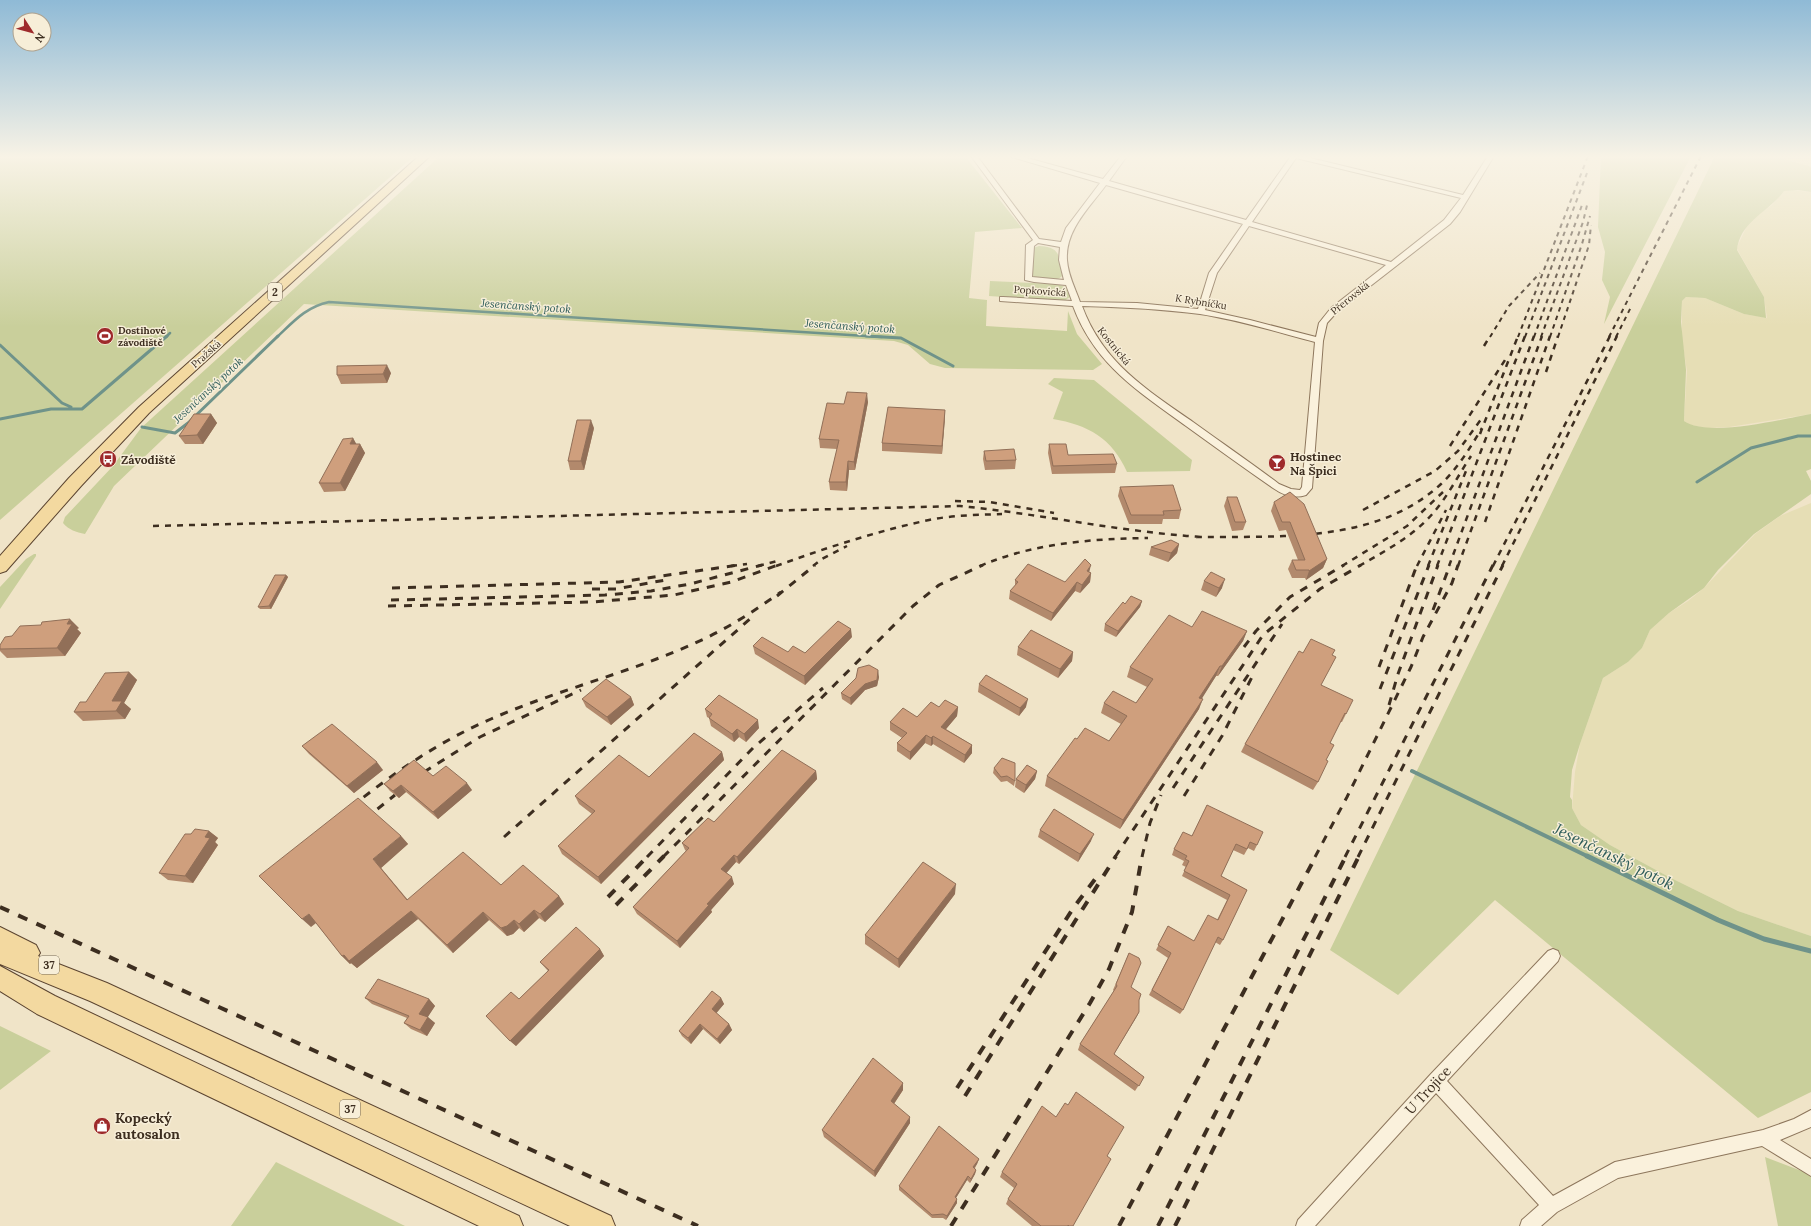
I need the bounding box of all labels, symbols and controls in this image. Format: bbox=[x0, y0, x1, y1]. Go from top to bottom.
north arrow bbox=[12, 12, 52, 52]
text: N bbox=[32, 30, 48, 46]
street label: Přerovská bbox=[1328, 278, 1372, 318]
road number: 2 bbox=[268, 283, 282, 301]
street label: Popkovická bbox=[1013, 283, 1067, 299]
street label: K Rybníčku bbox=[1174, 291, 1228, 313]
water label: Jesenčanský potok bbox=[479, 296, 572, 316]
water label: Jesenčanský potok bbox=[803, 316, 896, 336]
place label: Dostihové závodiště bbox=[118, 324, 167, 349]
street label: Kostnická bbox=[1095, 324, 1133, 368]
sports icon: Dostihové závodiště bbox=[95, 326, 115, 346]
street label: Pražská bbox=[188, 337, 224, 371]
water label: Jesenčanský potok bbox=[169, 354, 246, 427]
bus stop icon: Závodiště bbox=[98, 449, 118, 469]
place label: Hostinec Na Špici bbox=[1290, 449, 1342, 478]
place label: Závodiště bbox=[121, 452, 176, 467]
bar icon: Hostinec Na Špici bbox=[1267, 453, 1287, 473]
water label: Jesenčanský potok bbox=[1550, 818, 1677, 894]
road number: 37 bbox=[39, 956, 59, 974]
street label: U Trojice bbox=[1401, 1062, 1455, 1118]
road number: 37 bbox=[340, 1100, 360, 1118]
place label: Kopecký autosalon bbox=[115, 1109, 180, 1143]
shop icon: Kopecký autosalon bbox=[92, 1116, 112, 1136]

